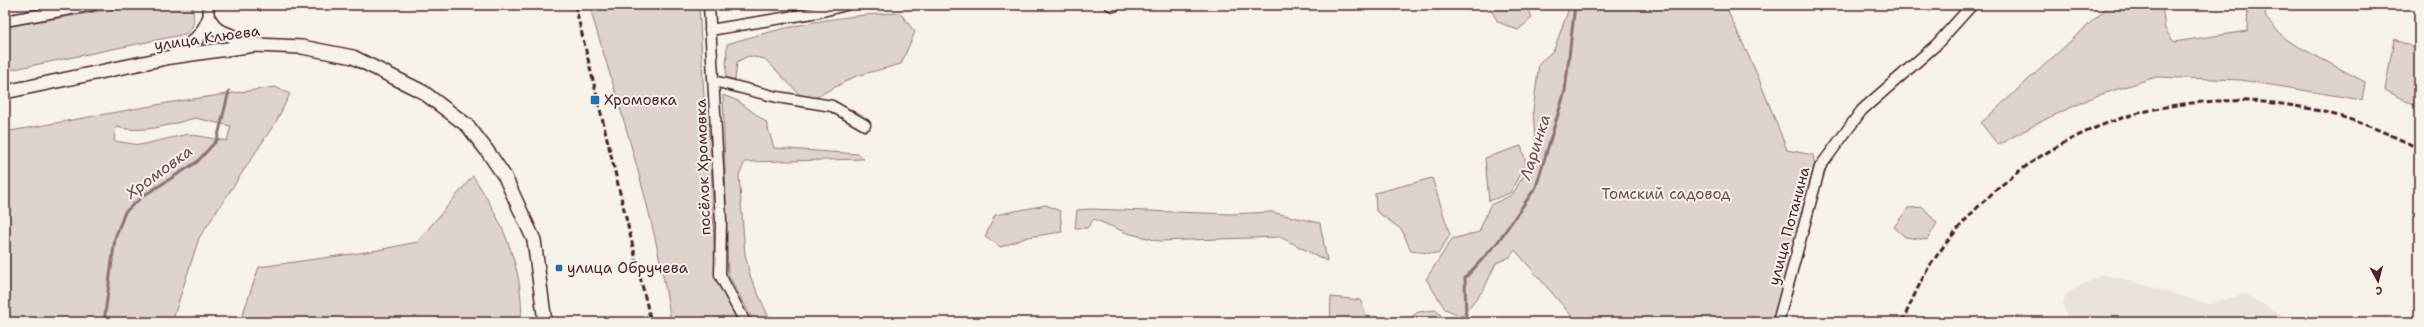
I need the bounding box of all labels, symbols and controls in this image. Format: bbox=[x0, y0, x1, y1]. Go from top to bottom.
street label: улица Клюева bbox=[153, 21, 262, 55]
place label: Хромовка bbox=[604, 90, 678, 110]
marker: Хромовка bbox=[589, 94, 601, 106]
street label: посёлок Хромовка bbox=[691, 98, 715, 236]
water label: Ларинка bbox=[1514, 112, 1555, 183]
water label: Хромовка bbox=[120, 141, 197, 204]
street label: улица Потанина bbox=[1764, 164, 1815, 288]
park label: Томский садовод bbox=[1601, 184, 1731, 204]
place label: улица Обручева bbox=[567, 258, 689, 278]
north arrow bbox=[2358, 261, 2398, 301]
marker: улица Обручева bbox=[554, 263, 564, 273]
text: С bbox=[2375, 283, 2383, 298]

